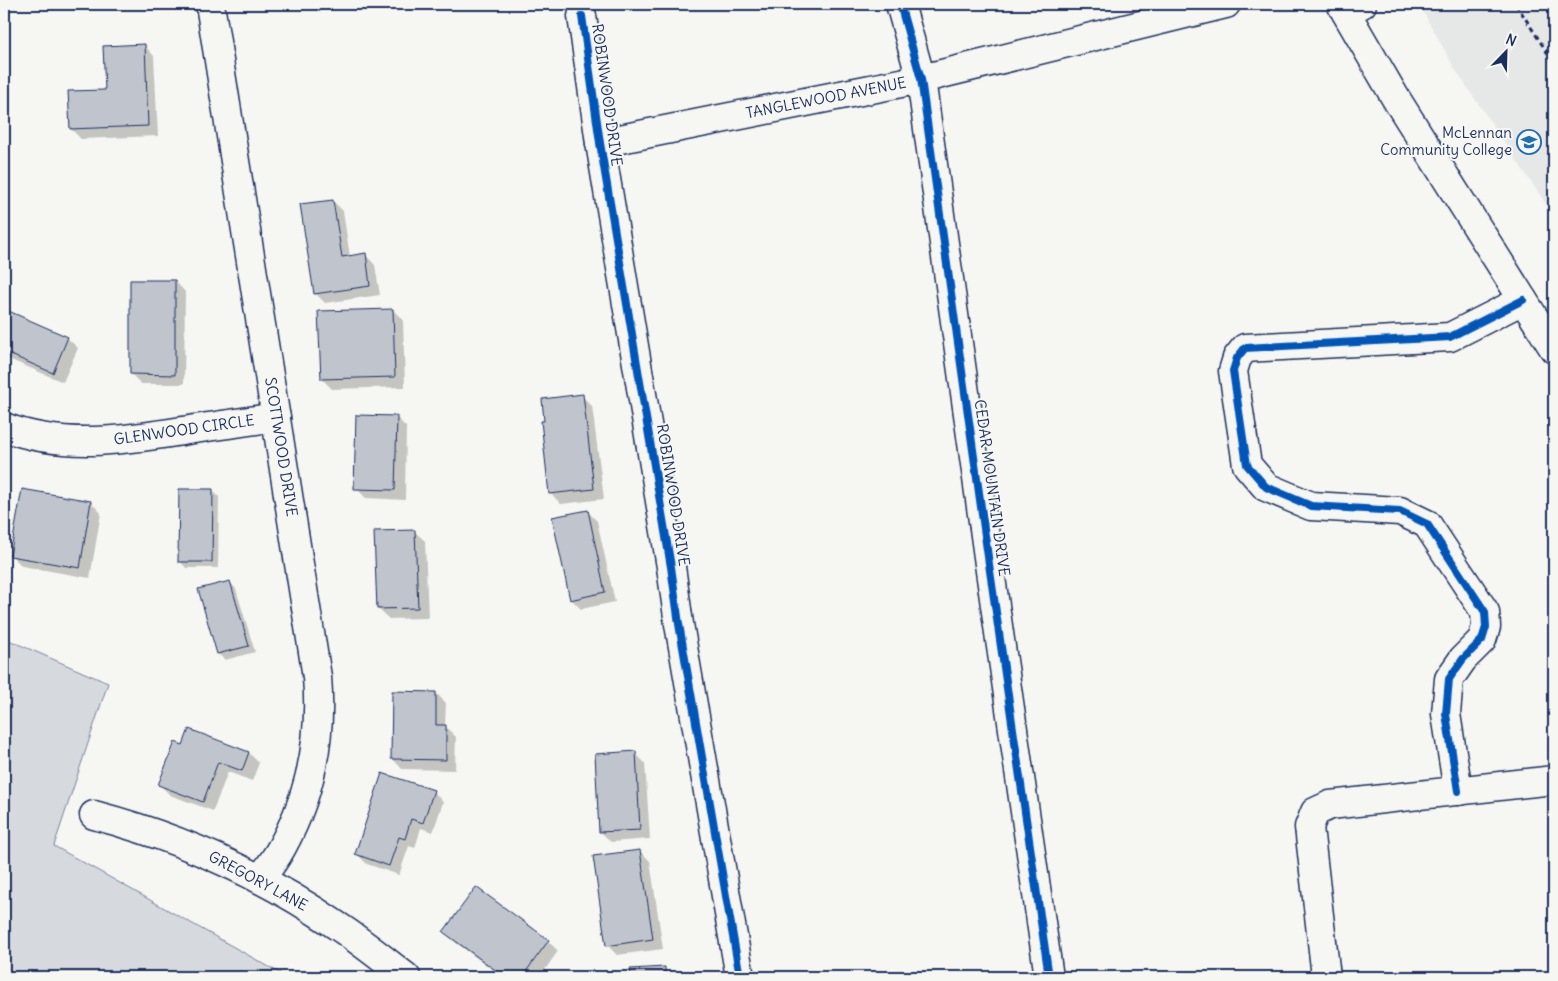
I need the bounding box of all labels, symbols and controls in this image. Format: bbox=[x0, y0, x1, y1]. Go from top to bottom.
street label: ROBINWOOD DRIVE bbox=[588, 22, 627, 168]
north arrow bbox=[1480, 28, 1530, 78]
text: N bbox=[1503, 30, 1519, 50]
street label: TANGLEWOOD AVENUE bbox=[744, 73, 908, 122]
place label: McLennan Community College bbox=[1380, 123, 1512, 159]
school or university icon: McLennan Community College bbox=[1516, 129, 1542, 155]
street label: SCOTTWOOD DRIVE bbox=[261, 376, 302, 518]
street label: CEDAR MOUNTAIN DRIVE bbox=[971, 398, 1014, 578]
street label: GLENWOOD CIRCLE bbox=[112, 410, 256, 449]
street label: ROBINWOOD DRIVE bbox=[653, 422, 694, 568]
street label: GREGORY LANE bbox=[205, 846, 311, 915]

